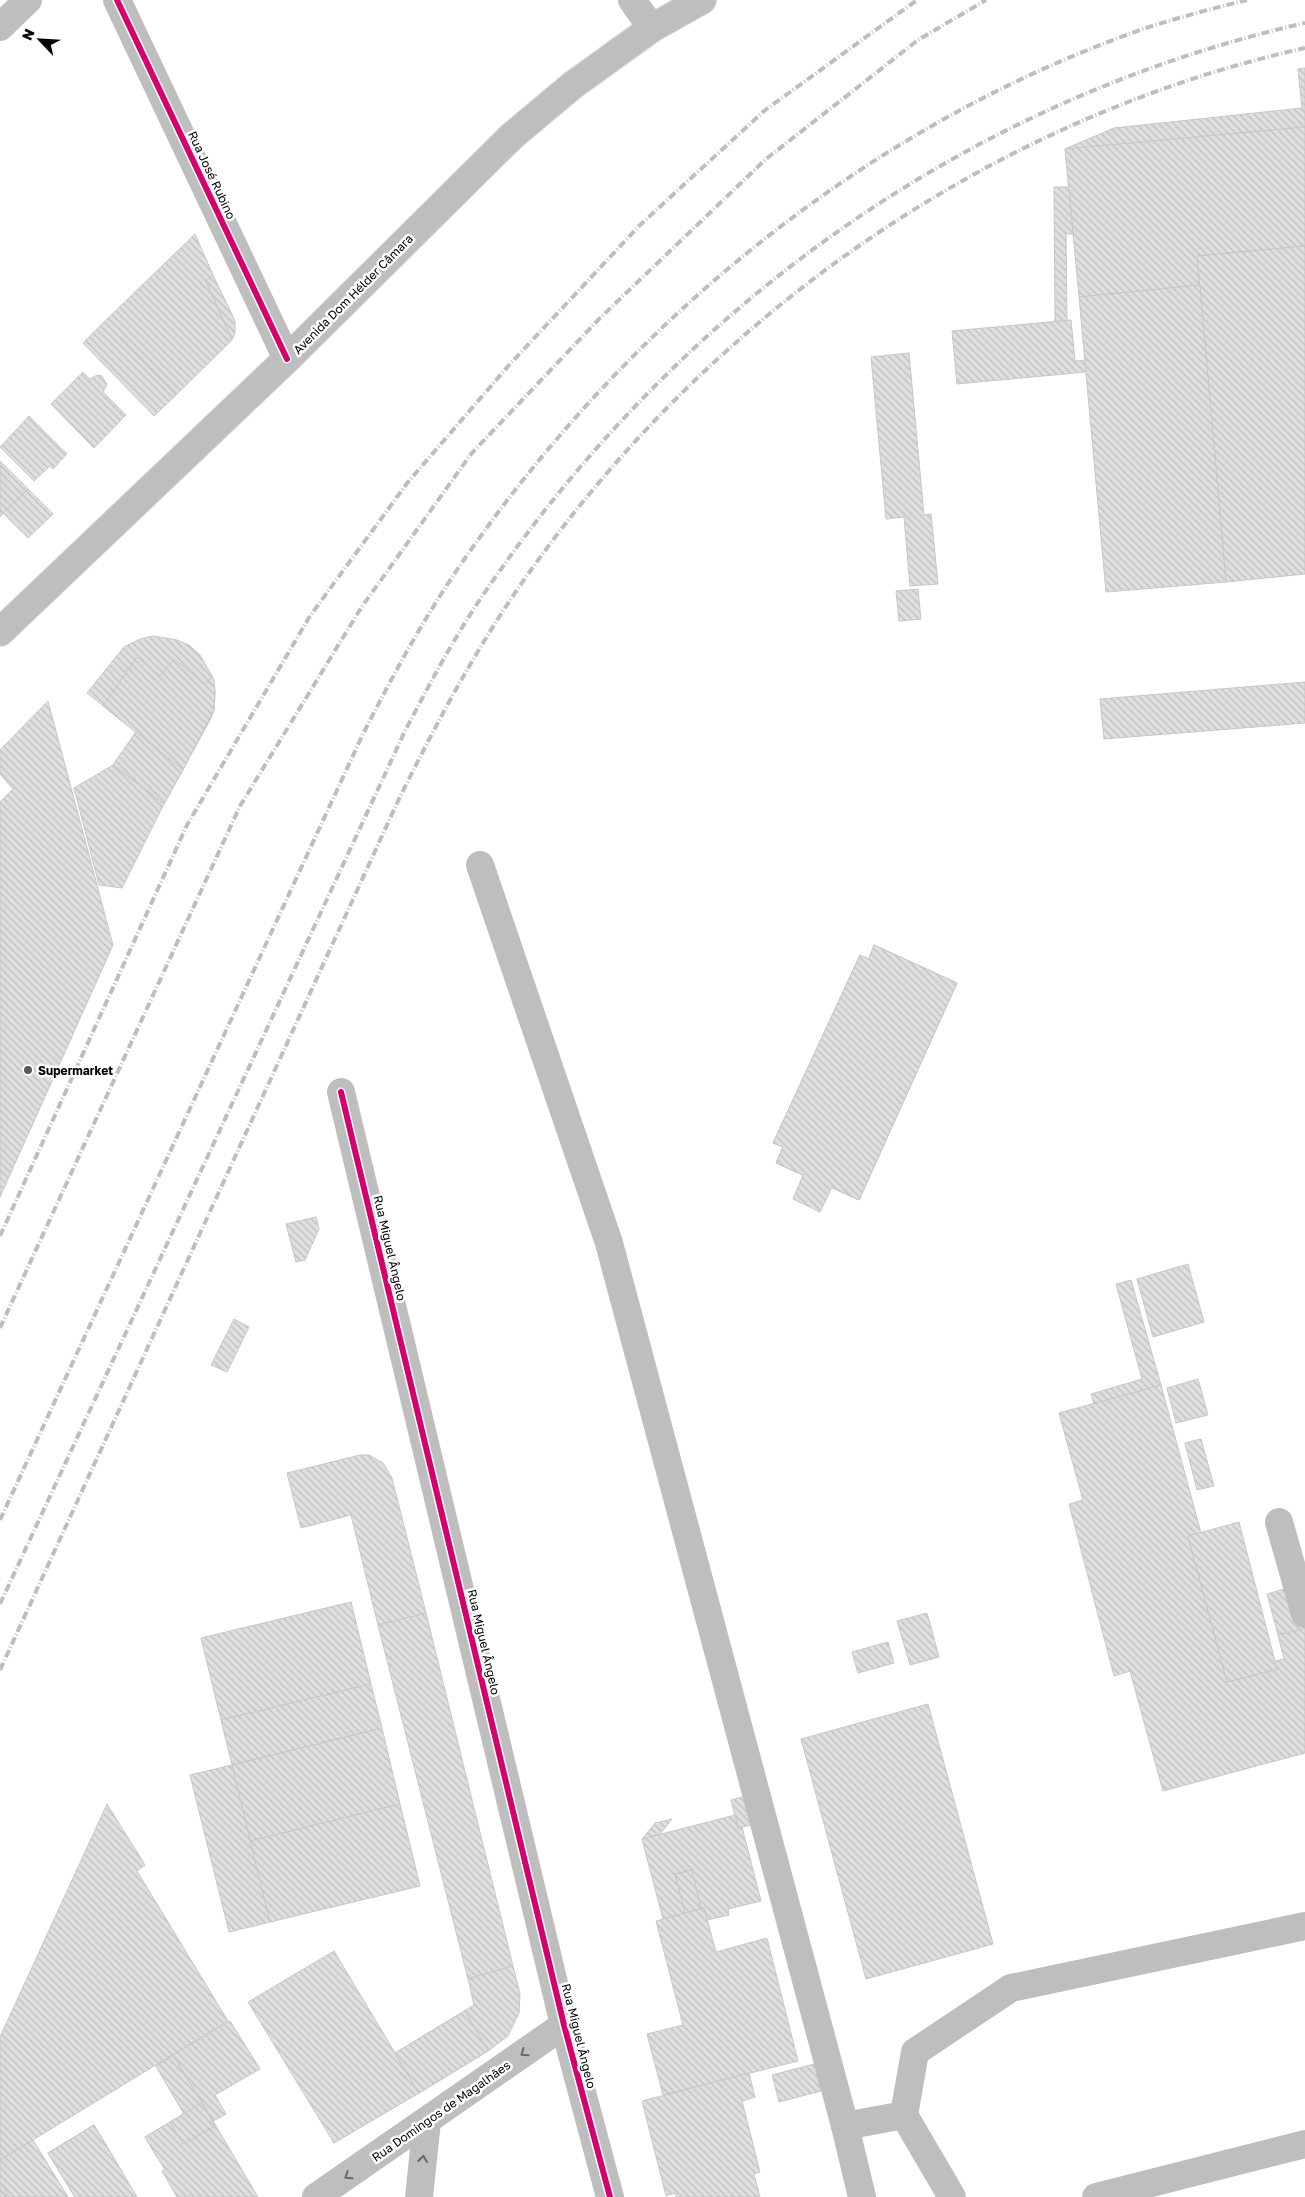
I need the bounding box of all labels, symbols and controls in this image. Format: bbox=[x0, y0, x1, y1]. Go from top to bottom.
north arrow bbox=[15, 15, 65, 65]
text: N bbox=[18, 26, 38, 43]
street label: Rua José Rubino bbox=[185, 129, 239, 221]
street label: Avenida Dom Hélder Câmara bbox=[290, 231, 416, 357]
place label: Supermarket bbox=[38, 1063, 113, 1078]
marker: Supermarket bbox=[22, 1064, 34, 1076]
street label: Rua Miguel Ângelo bbox=[371, 1194, 409, 1302]
street label: Rua Miguel Ângelo bbox=[465, 1588, 503, 1696]
street label: Rua Miguel Ângelo bbox=[559, 1982, 599, 2090]
one-way arrow bbox=[520, 2047, 530, 2056]
street label: Rua Domingos de Magalhães bbox=[369, 2057, 513, 2165]
one-way arrow bbox=[417, 2155, 428, 2163]
one-way arrow bbox=[344, 2170, 354, 2179]

